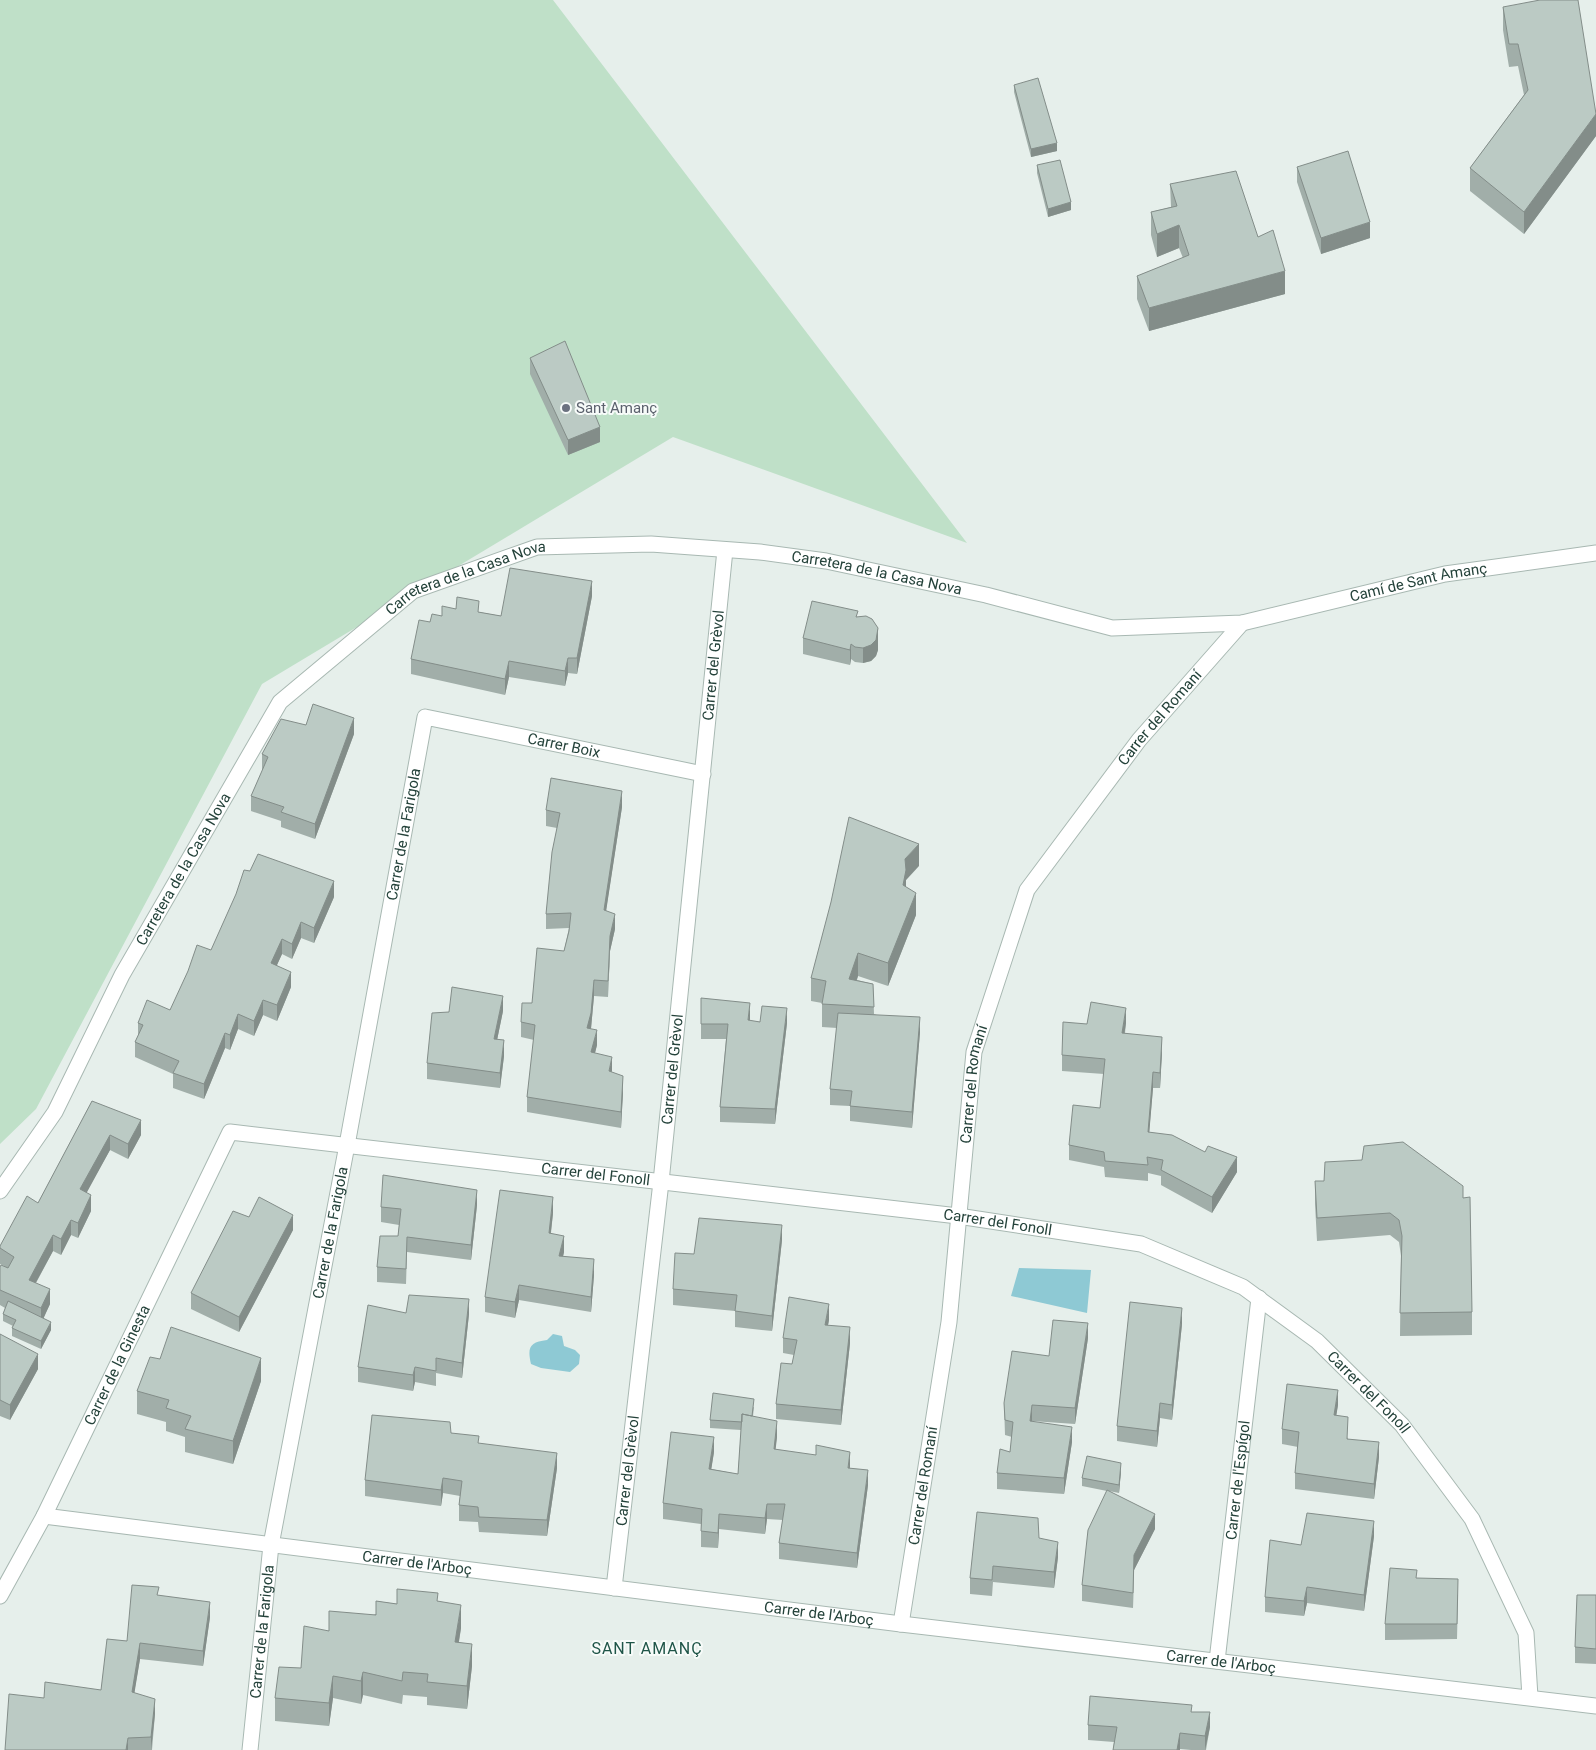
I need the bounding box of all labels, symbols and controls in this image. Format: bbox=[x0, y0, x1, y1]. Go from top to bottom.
place label: Sant Amanç bbox=[576, 399, 657, 417]
marker: Sant Amanç bbox=[560, 402, 572, 414]
street label: Carretera de la Casa Nova bbox=[382, 538, 546, 619]
street label: Carretera de la Casa Nova bbox=[790, 547, 964, 599]
street label: Camí de Sant Amanç bbox=[1348, 559, 1488, 606]
street label: Carrer del Grèvol bbox=[699, 609, 728, 721]
street label: Carrer del Romaní bbox=[1114, 665, 1206, 769]
street label: Carrer Boix bbox=[526, 729, 602, 762]
street label: Carrer de la Farigola bbox=[383, 767, 425, 902]
street label: Carretera de la Casa Nova bbox=[132, 790, 234, 949]
street label: Carrer del Grèvol bbox=[658, 1013, 687, 1125]
street label: Carrer del Romaní bbox=[957, 1021, 992, 1144]
street label: Carrer del Fonoll bbox=[540, 1159, 651, 1189]
street label: Carrer de la Farigola bbox=[309, 1165, 352, 1300]
street label: Carrer del Fonoll bbox=[943, 1205, 1053, 1239]
street label: Carrer de la Ginesta bbox=[80, 1302, 154, 1428]
street label: Carrer del Fonoll bbox=[1323, 1347, 1414, 1437]
street label: Carrer del Grèvol bbox=[612, 1415, 643, 1527]
street label: Carrer de l'Espígol bbox=[1222, 1419, 1254, 1541]
street label: Carrer del Romaní bbox=[905, 1424, 941, 1546]
street label: Carrer de l'Arboç bbox=[361, 1547, 473, 1579]
street label: Carrer de la Farigola bbox=[246, 1564, 278, 1699]
street label: Carrer de l'Arboç bbox=[763, 1598, 875, 1629]
district label: SANT AMANÇ bbox=[591, 1639, 703, 1658]
street label: Carrer de l'Arboç bbox=[1165, 1646, 1277, 1677]

